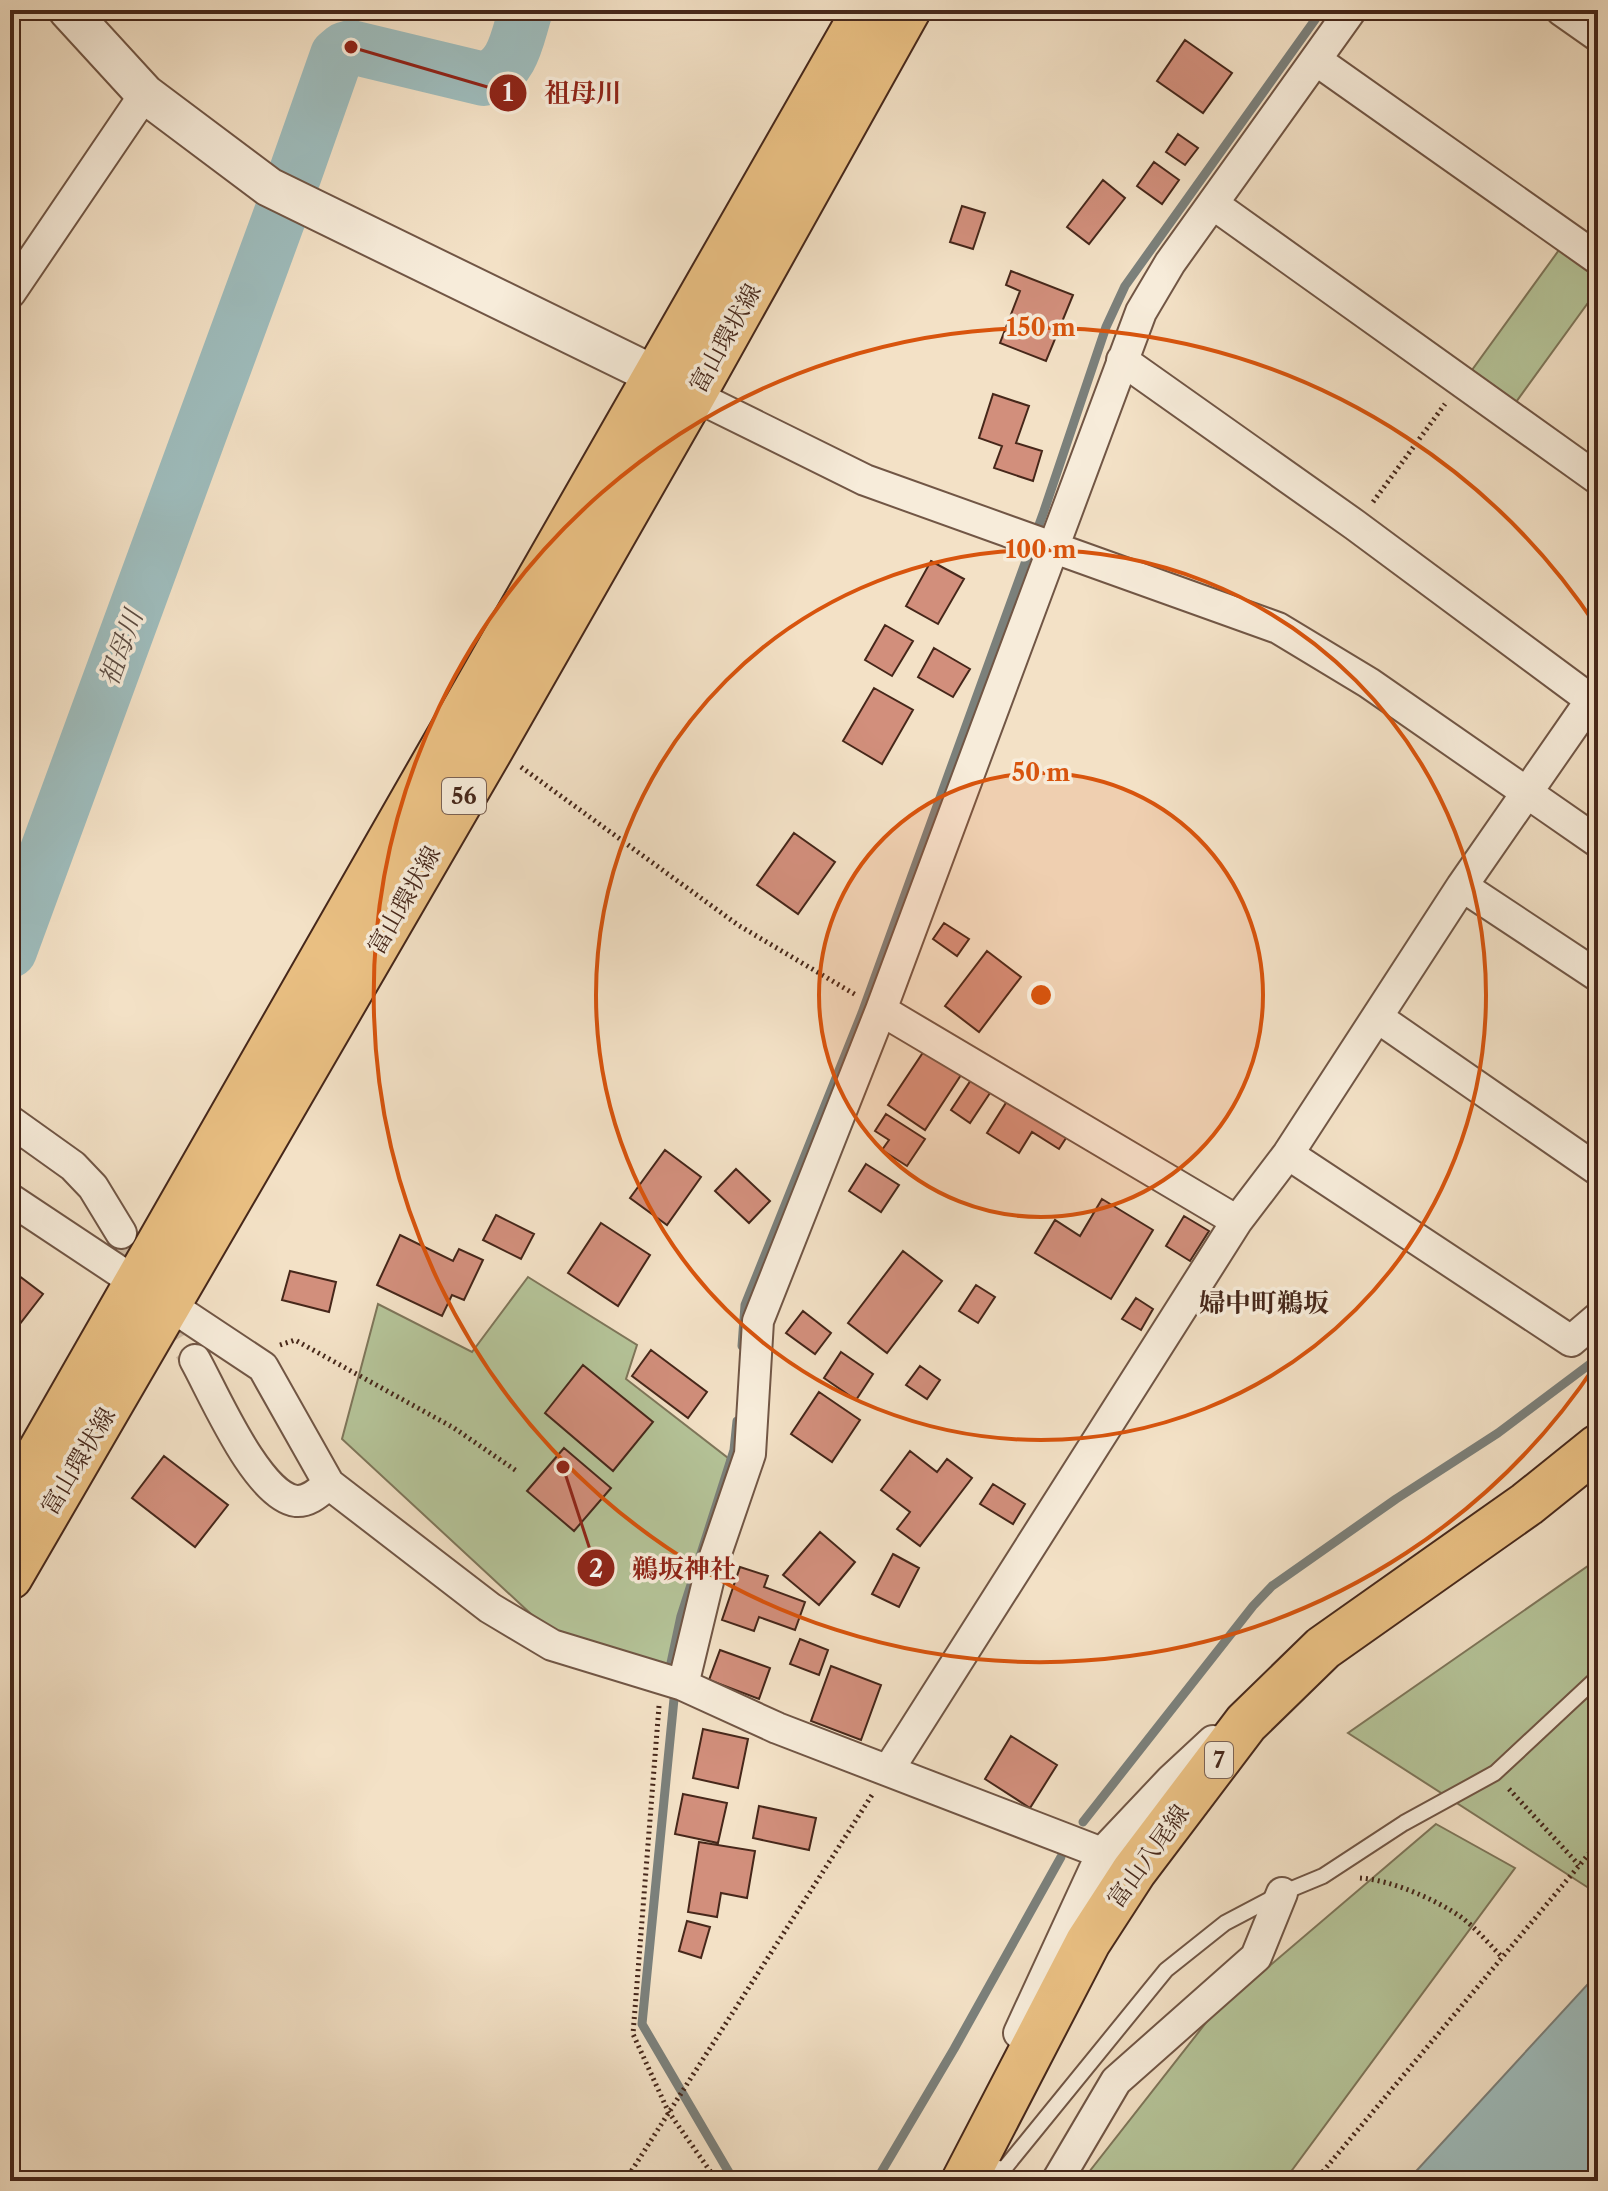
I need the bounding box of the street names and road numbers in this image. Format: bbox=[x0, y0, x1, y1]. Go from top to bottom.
street label: 富山環状線 bbox=[683, 278, 767, 398]
road number: 56 bbox=[442, 778, 486, 814]
street label: 富山環状線 bbox=[361, 841, 447, 959]
street label: 富山環状線 bbox=[35, 1402, 121, 1520]
road number: 7 bbox=[1205, 1742, 1233, 1778]
street label: 富山八尾線 bbox=[1101, 1799, 1195, 1913]

